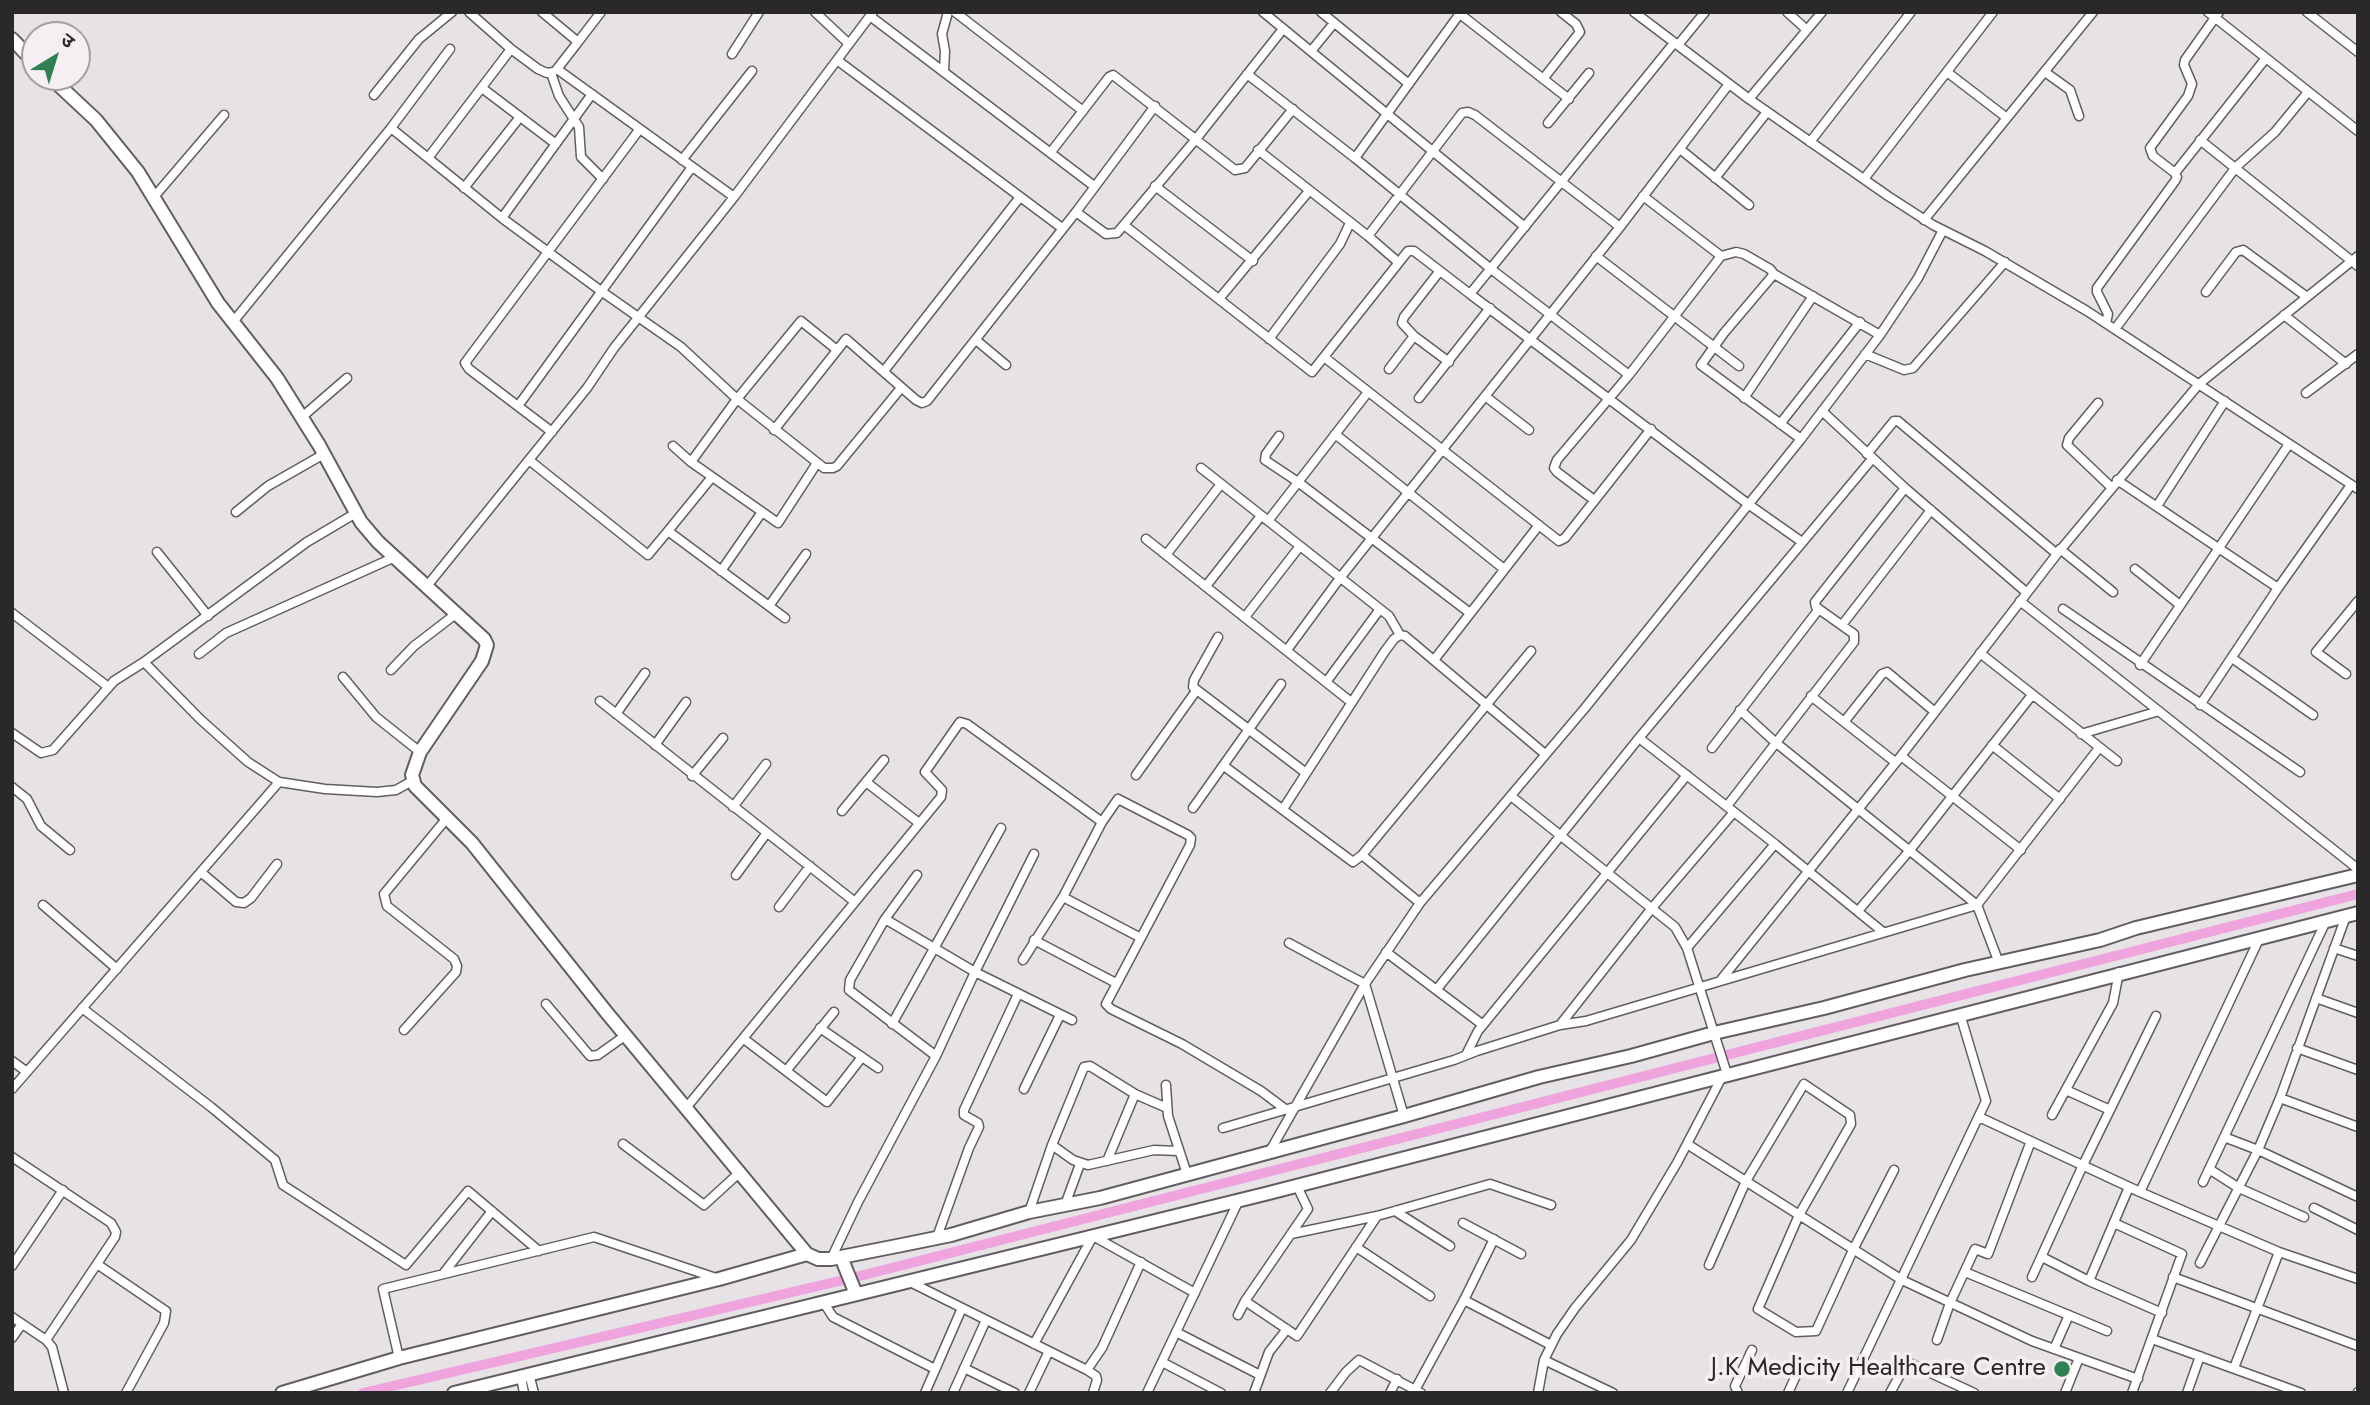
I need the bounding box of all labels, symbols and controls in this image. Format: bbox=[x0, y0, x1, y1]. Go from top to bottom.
north arrow bbox=[21, 21, 91, 91]
text: उ bbox=[55, 27, 81, 55]
place label: J.K Medicity Healthcare Centre bbox=[1711, 1353, 2046, 1385]
marker: J.K Medicity Healthcare Centre bbox=[2052, 1359, 2072, 1379]

